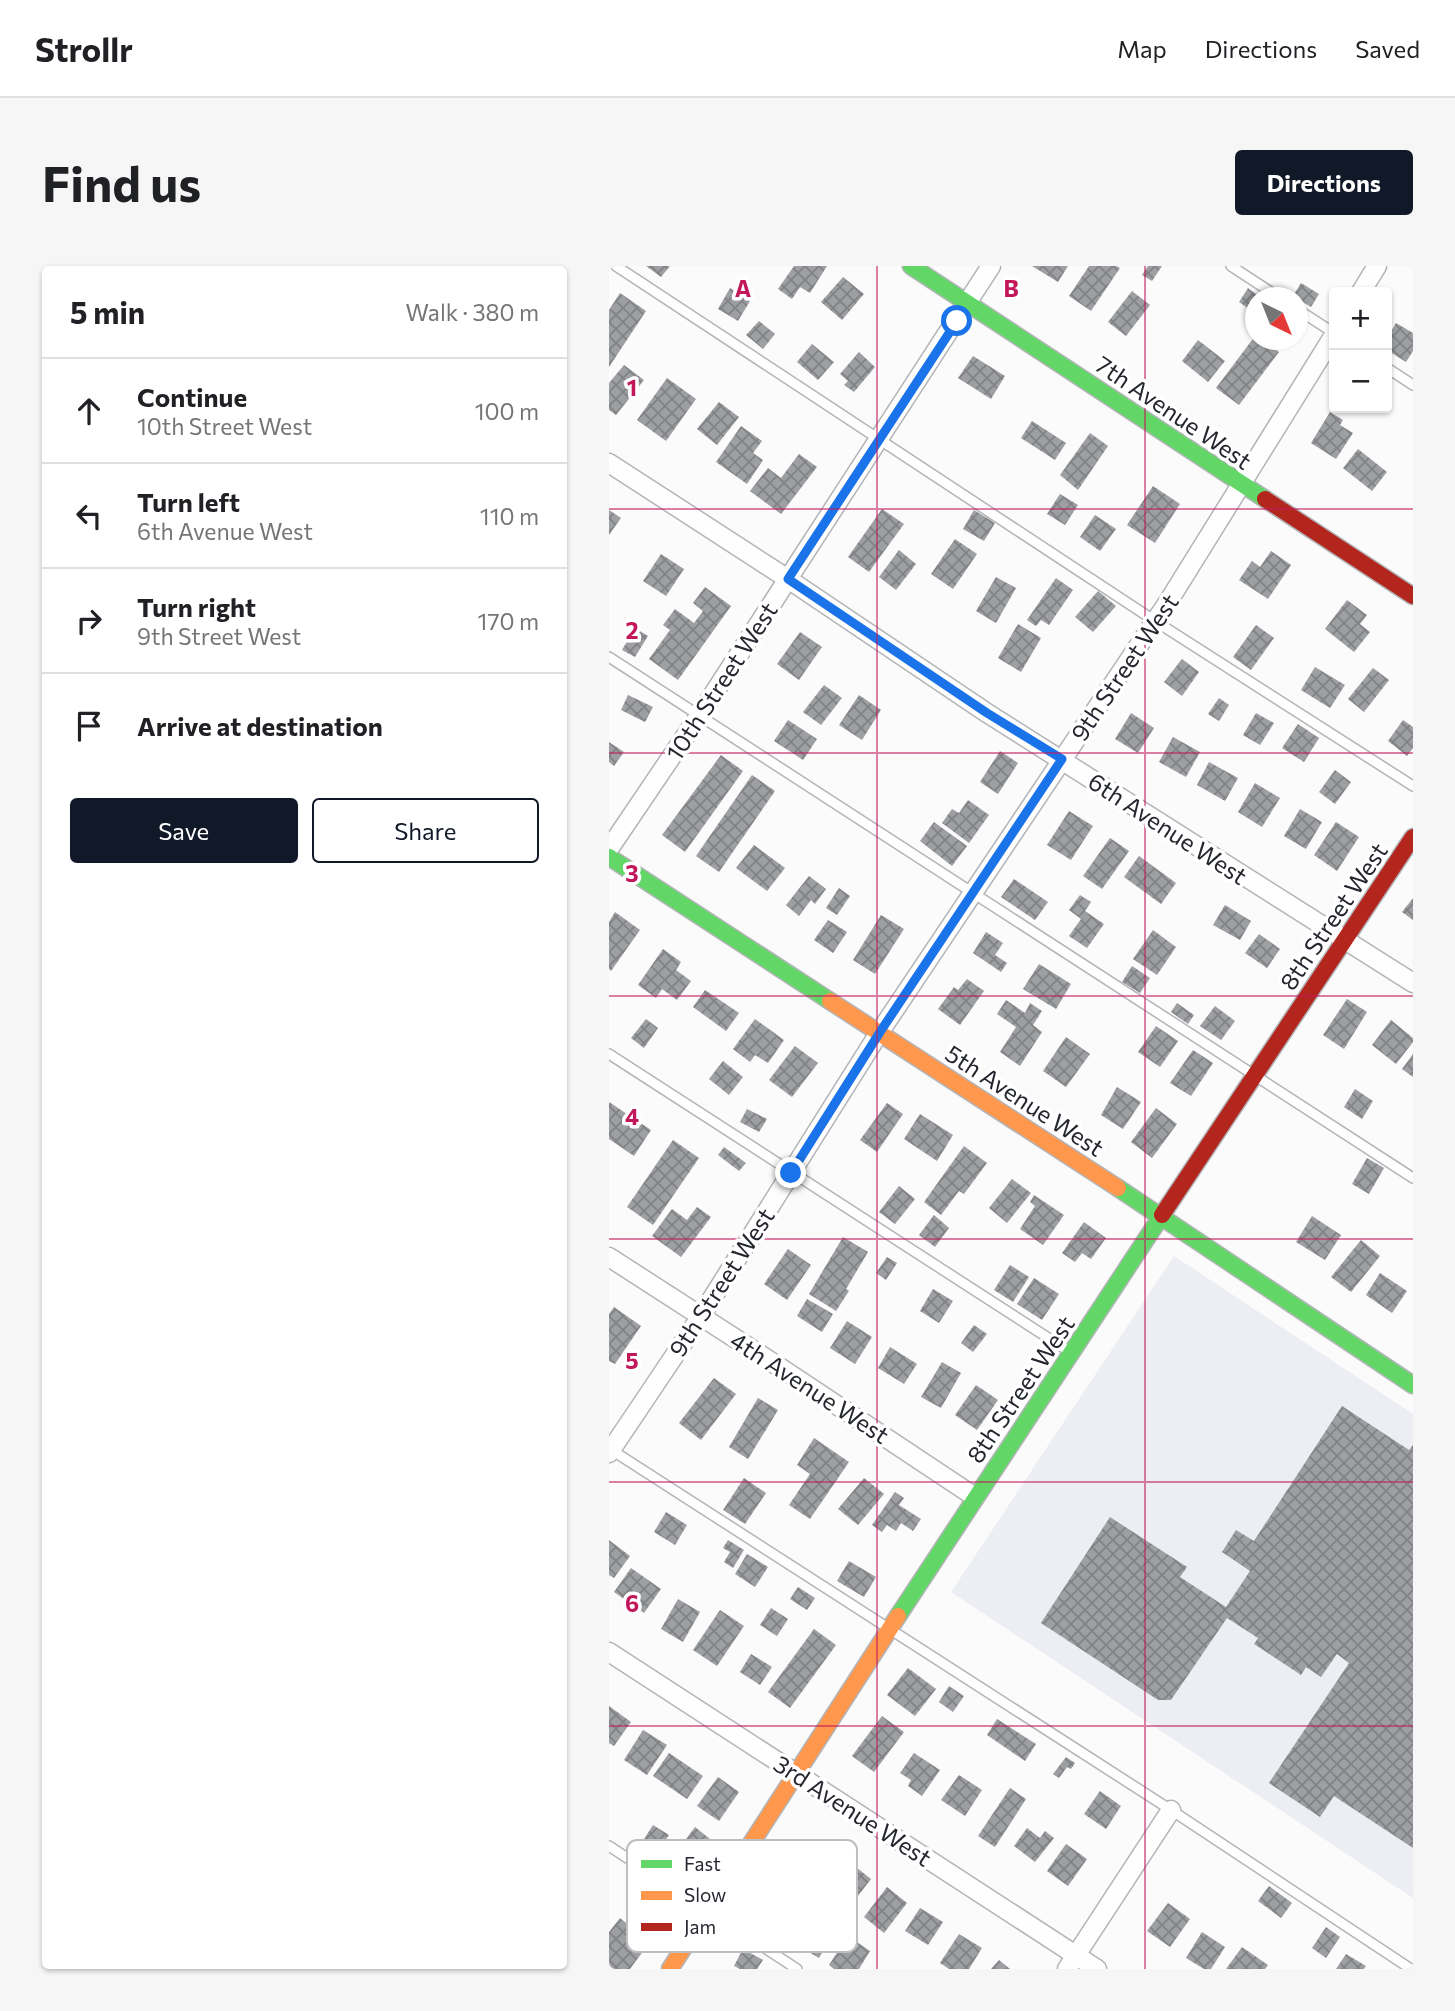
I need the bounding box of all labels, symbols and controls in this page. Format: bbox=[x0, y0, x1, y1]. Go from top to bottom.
text: Strollr bbox=[35, 28, 133, 69]
text: Map bbox=[1117, 34, 1167, 63]
text: Directions bbox=[1205, 34, 1317, 63]
text: Saved bbox=[1355, 34, 1420, 63]
button: Directions bbox=[1235, 150, 1413, 215]
text: Find us bbox=[42, 152, 201, 212]
text: A bbox=[735, 274, 752, 302]
text: B bbox=[1003, 274, 1019, 302]
north arrow bbox=[1245, 287, 1308, 350]
map controls bbox=[1329, 287, 1392, 413]
button: + bbox=[1329, 287, 1392, 350]
text: 5 min bbox=[70, 293, 145, 330]
text: Walk · 380 m bbox=[406, 298, 539, 326]
route start bbox=[941, 305, 972, 336]
street label: 7th Avenue West bbox=[1091, 349, 1258, 475]
button: − bbox=[1329, 350, 1392, 413]
text: 1 bbox=[627, 373, 637, 401]
text: Continue bbox=[137, 381, 247, 412]
icon: ahead bbox=[70, 392, 108, 430]
text: 100 m bbox=[475, 397, 539, 425]
text: 10th Street West bbox=[137, 412, 312, 440]
text: Turn left bbox=[137, 486, 240, 517]
icon: left bbox=[70, 497, 108, 535]
text: 110 m bbox=[480, 502, 539, 530]
text: 6th Avenue West bbox=[137, 517, 313, 545]
street label: 9th Street West bbox=[1064, 588, 1184, 746]
text: Turn right bbox=[137, 591, 256, 622]
street label: 10th Street West bbox=[659, 596, 783, 766]
icon: right bbox=[70, 602, 108, 640]
text: 170 m bbox=[478, 607, 539, 635]
text: 2 bbox=[625, 616, 639, 644]
text: 9th Street West bbox=[137, 622, 301, 650]
icon: arrive bbox=[70, 707, 108, 745]
text: Arrive at destination bbox=[137, 710, 383, 741]
street label: 6th Avenue West bbox=[1083, 766, 1253, 890]
button: Save bbox=[70, 798, 298, 863]
button: Share bbox=[312, 798, 539, 863]
street label: 8th Street West bbox=[1273, 837, 1393, 995]
text: 3 bbox=[625, 859, 639, 887]
street label: 5th Avenue West bbox=[940, 1038, 1110, 1162]
text: 4 bbox=[625, 1102, 639, 1130]
route end bbox=[775, 1157, 806, 1188]
street label: 9th Street West bbox=[662, 1202, 780, 1362]
street label: 8th Street West bbox=[960, 1310, 1080, 1468]
street label: 4th Avenue West bbox=[725, 1325, 895, 1449]
text: 5 bbox=[625, 1346, 639, 1374]
text: 6 bbox=[625, 1589, 639, 1617]
street label: 3rd Avenue West bbox=[769, 1748, 937, 1872]
legend bbox=[627, 1840, 857, 1952]
text: Fast bbox=[684, 1852, 721, 1875]
text: Slow bbox=[684, 1883, 726, 1906]
text: Jam bbox=[684, 1915, 716, 1938]

